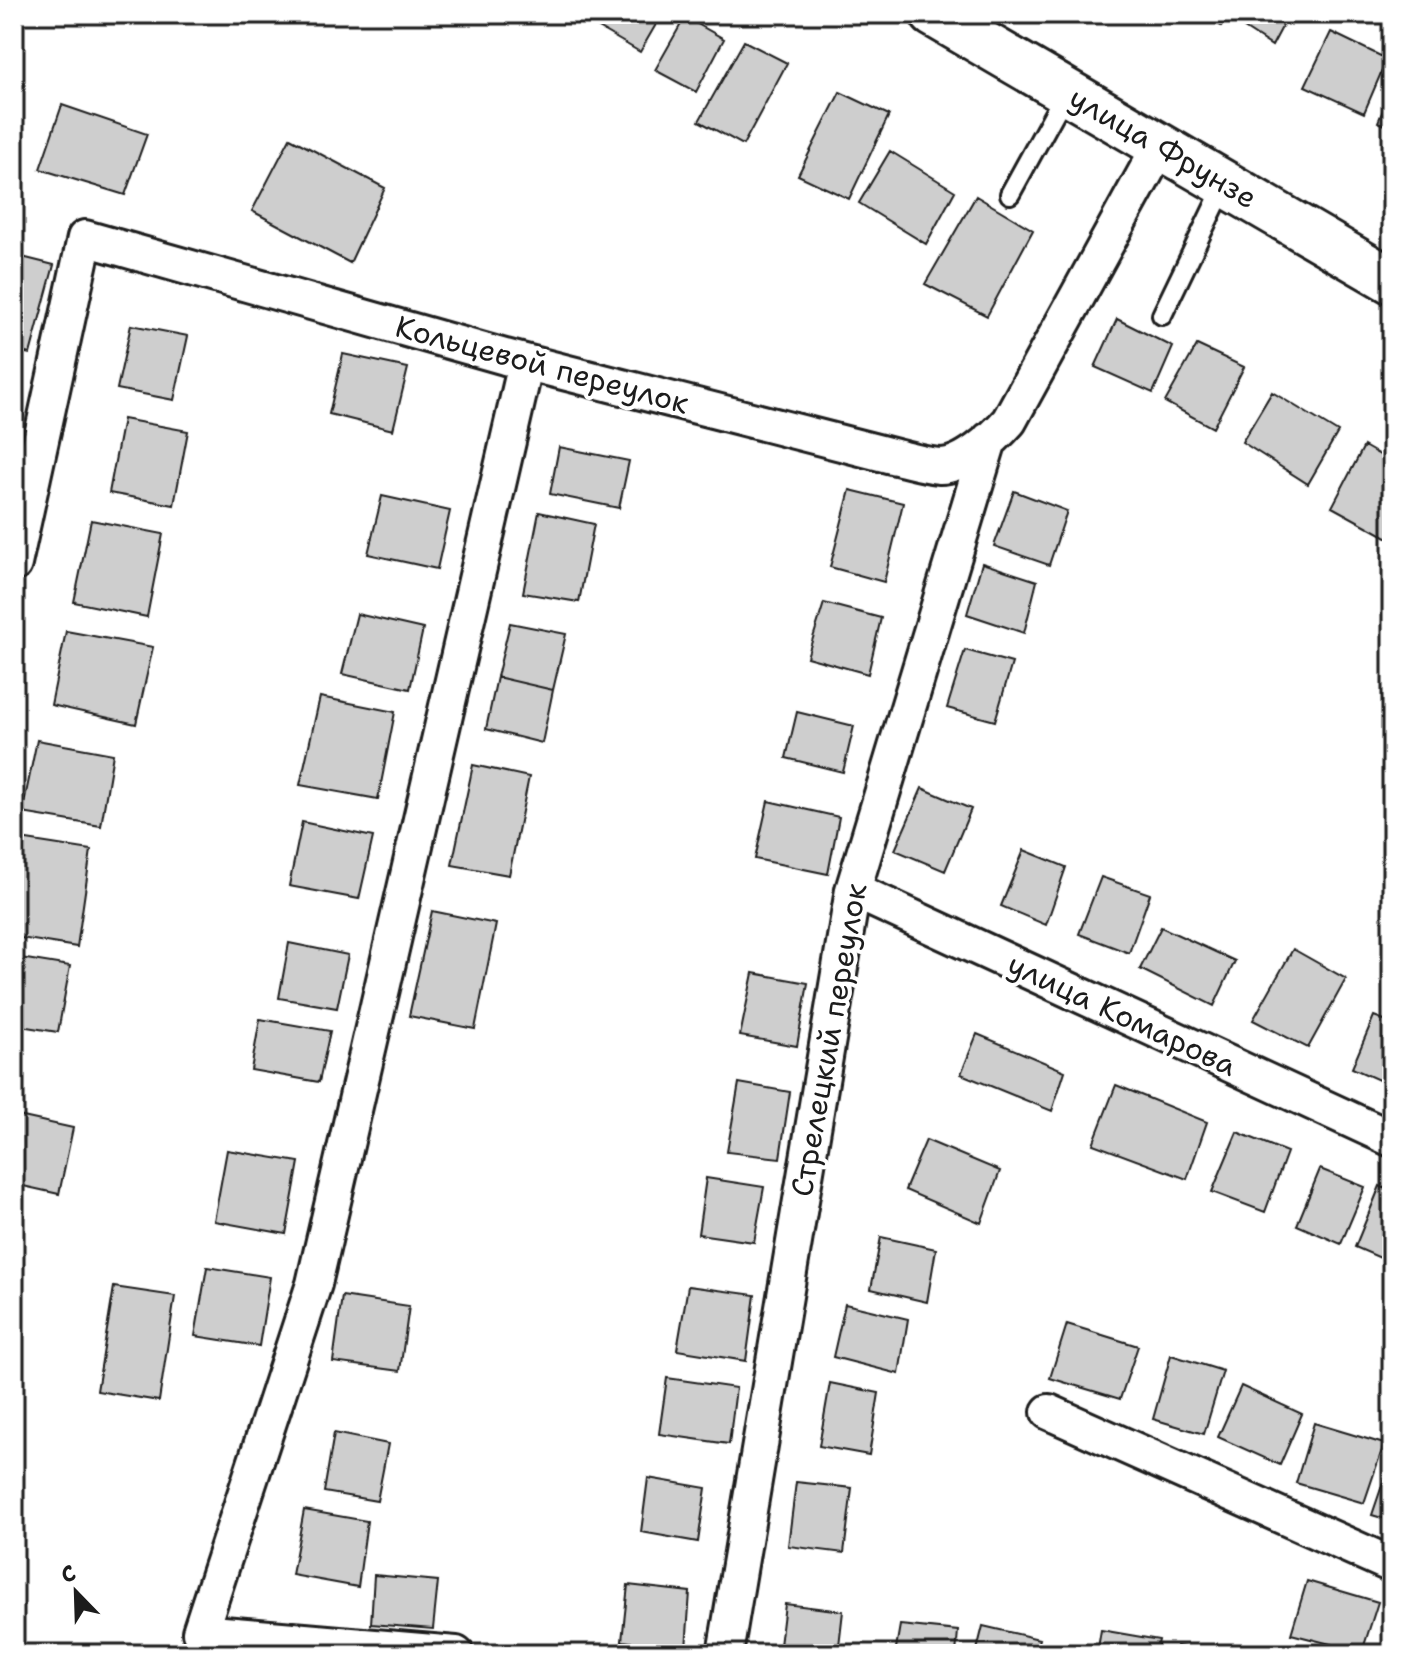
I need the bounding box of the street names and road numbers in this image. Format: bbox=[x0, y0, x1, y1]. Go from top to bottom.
street label: улица Фрунзе bbox=[1062, 77, 1265, 218]
street label: Кольцевой переулок bbox=[391, 306, 693, 423]
street label: Стрелецкий переулок bbox=[781, 880, 876, 1200]
street label: улица Комарова bbox=[1001, 943, 1244, 1086]

